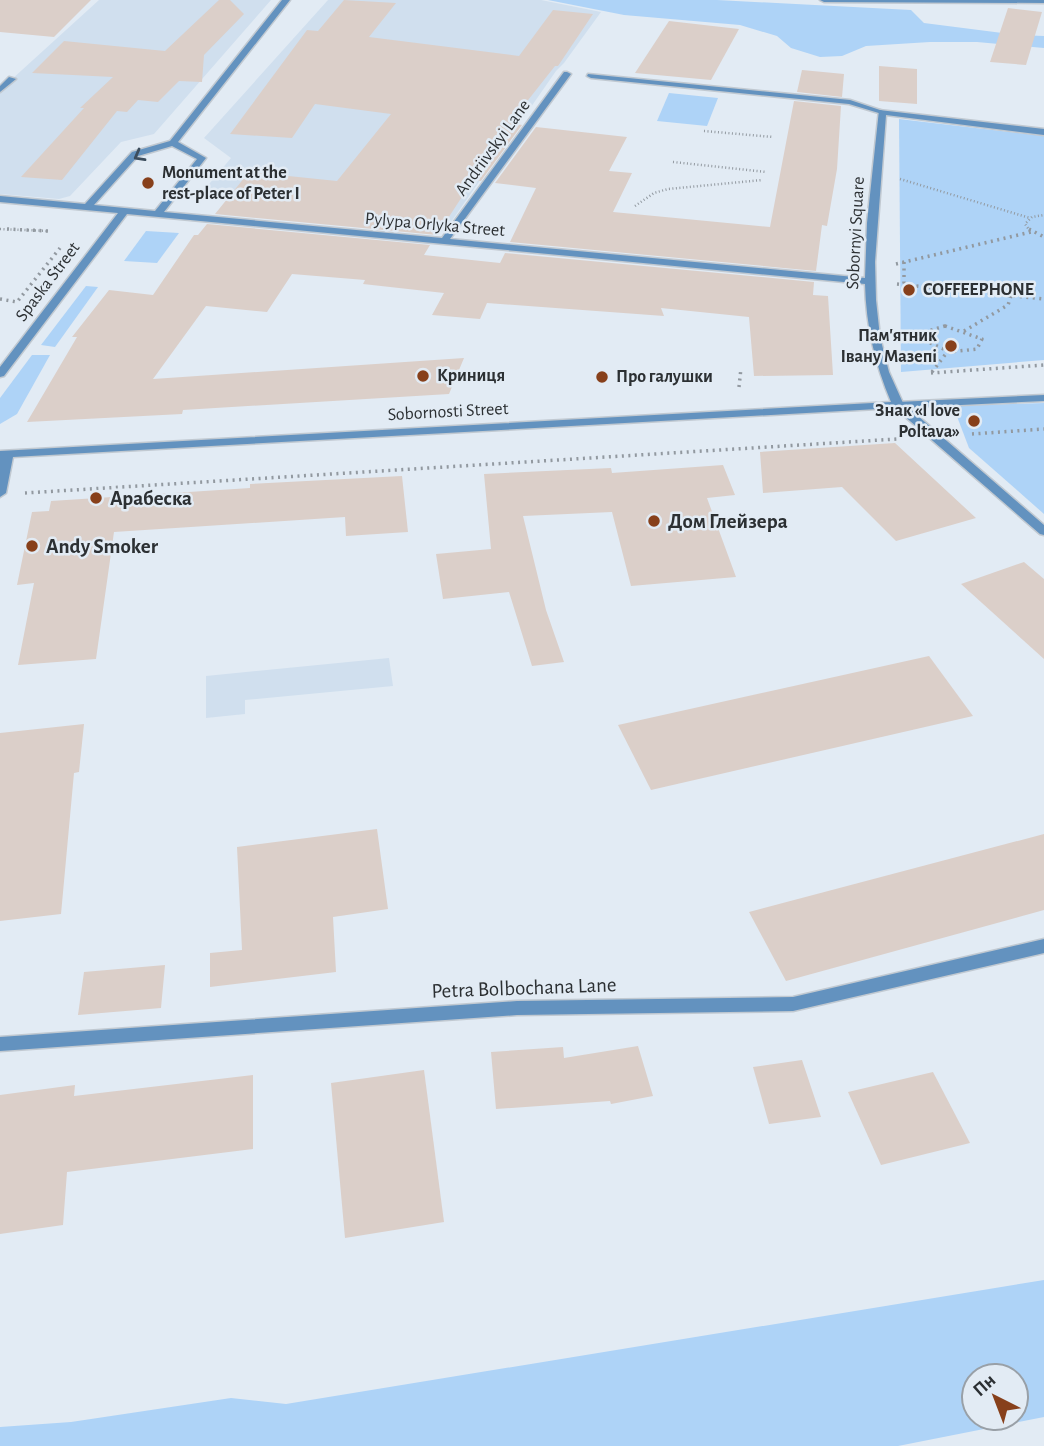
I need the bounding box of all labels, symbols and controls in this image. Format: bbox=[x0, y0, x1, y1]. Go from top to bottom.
street label: Andriivskyi Lane bbox=[452, 97, 534, 199]
one-way arrow bbox=[134, 148, 147, 161]
place label: Monument at the rest-place of Peter I bbox=[162, 164, 300, 203]
marker: Monument at the rest-place of Peter I bbox=[140, 175, 156, 191]
street label: Sobornyi Square bbox=[844, 176, 868, 290]
street label: Pylypa Orlyka Street bbox=[364, 210, 506, 240]
street label: Spaska Street bbox=[12, 239, 84, 325]
place label: COFFEEPHONE bbox=[923, 281, 1034, 299]
marker: COFFEEPHONE bbox=[901, 282, 917, 298]
place label: Пам'ятник Івану Мазепі bbox=[840, 327, 937, 366]
marker: Пам'ятник Івану Мазепі bbox=[943, 338, 959, 354]
place label: Криниця bbox=[437, 367, 505, 385]
marker: Криниця bbox=[415, 368, 431, 384]
place label: Про галушки bbox=[616, 368, 713, 386]
marker: Про галушки bbox=[594, 369, 610, 385]
street label: Sobornosti Street bbox=[387, 400, 509, 424]
place label: Знак «I love Poltava» bbox=[875, 402, 960, 441]
marker: Знак «I love Poltava» bbox=[966, 413, 982, 429]
place label: Арабеска bbox=[110, 488, 192, 509]
marker: Арабеска bbox=[88, 490, 104, 506]
place label: Дом Глейзера bbox=[668, 511, 788, 532]
marker: Дом Глейзера bbox=[646, 513, 662, 529]
place label: Andy Smoker bbox=[46, 536, 159, 557]
marker: Andy Smoker bbox=[24, 538, 40, 554]
street label: Petra Bolbochana Lane bbox=[431, 974, 617, 1002]
north arrow bbox=[960, 1362, 1030, 1432]
text: Пн bbox=[970, 1371, 1000, 1400]

